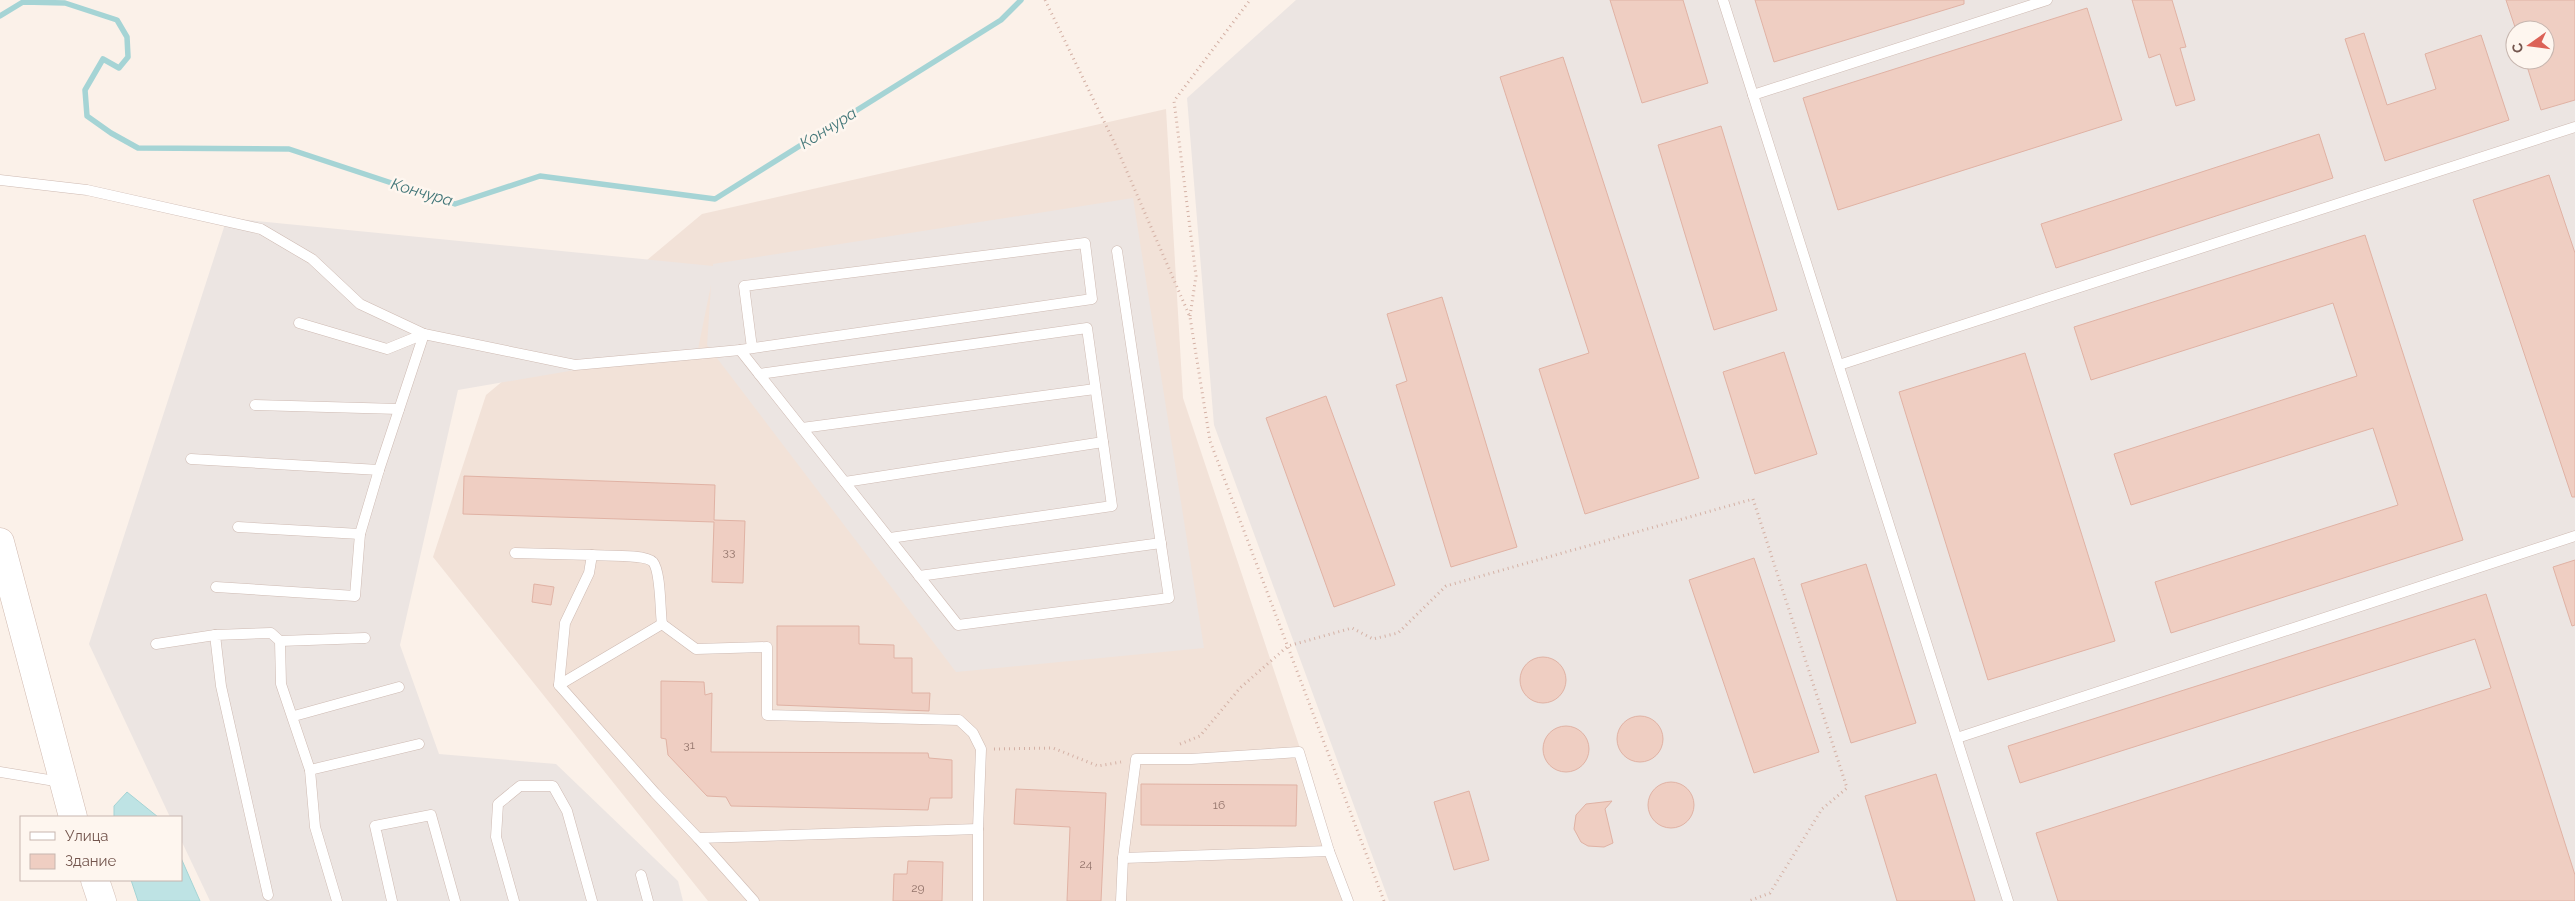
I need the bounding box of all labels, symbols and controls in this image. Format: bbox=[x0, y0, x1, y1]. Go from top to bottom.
north arrow bbox=[2505, 20, 2555, 70]
text: С bbox=[2508, 41, 2526, 55]
water label: Кончура bbox=[796, 103, 860, 153]
water label: Кончура bbox=[389, 174, 456, 210]
house number: 33 bbox=[723, 545, 735, 559]
house number: 31 bbox=[683, 738, 695, 752]
house number: 16 bbox=[1213, 798, 1225, 812]
legend bbox=[20, 816, 182, 881]
text: Улица bbox=[65, 827, 109, 845]
text: Здание bbox=[65, 852, 117, 870]
house number: 24 bbox=[1080, 857, 1093, 871]
house number: 29 bbox=[911, 881, 925, 895]

